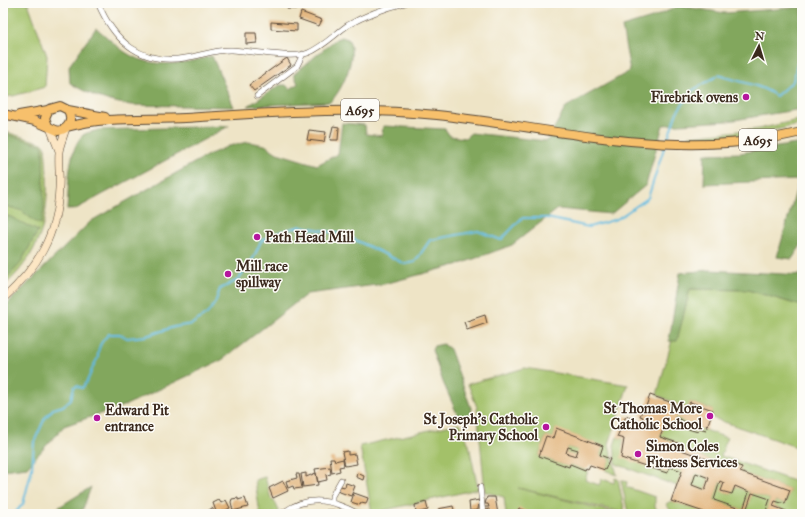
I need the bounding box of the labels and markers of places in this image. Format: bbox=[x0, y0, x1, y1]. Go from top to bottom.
place label: Firebrick ovens bbox=[651, 89, 738, 106]
marker: Firebrick ovens bbox=[741, 92, 751, 102]
place label: Path Head Mill bbox=[265, 229, 355, 246]
marker: Path Head Mill bbox=[252, 232, 262, 242]
place label: Mill race spillway bbox=[236, 258, 288, 292]
marker: Mill race spillway bbox=[223, 269, 233, 279]
place label: St Thomas More Catholic School bbox=[603, 400, 703, 433]
place label: Edward Pit entrance bbox=[105, 402, 169, 435]
place label: St Joseph's Catholic Primary School bbox=[424, 411, 539, 445]
marker: St Thomas More Catholic School bbox=[705, 411, 715, 421]
marker: Edward Pit entrance bbox=[92, 413, 102, 423]
marker: St Joseph's Catholic Primary School bbox=[541, 422, 551, 432]
place label: Simon Coles Fitness Services bbox=[646, 438, 737, 471]
marker: Simon Coles Fitness Services bbox=[633, 449, 643, 459]

